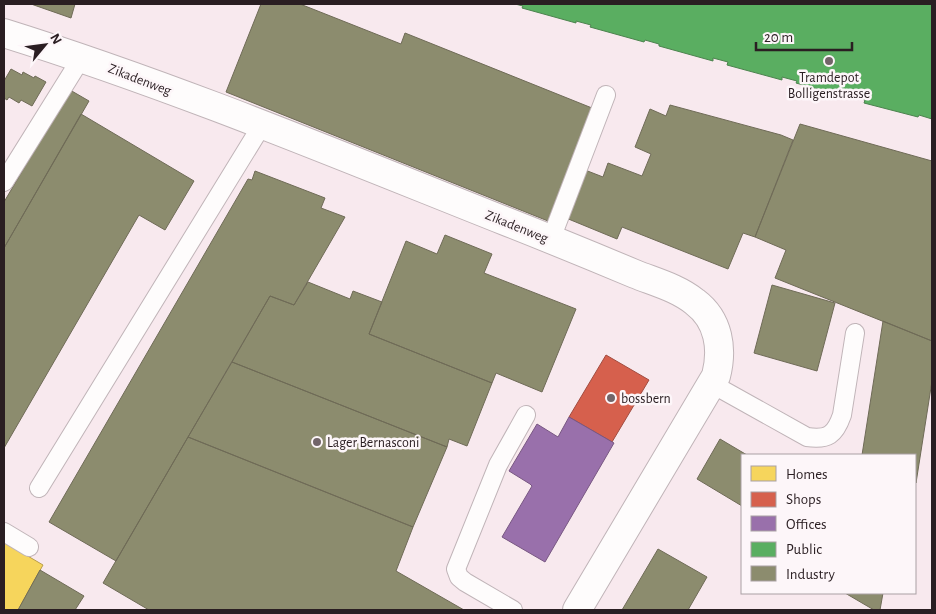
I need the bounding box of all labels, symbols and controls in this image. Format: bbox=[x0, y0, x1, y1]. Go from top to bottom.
north arrow bbox=[20, 20, 70, 70]
scale bar bbox=[756, 20, 852, 52]
text: 20 m bbox=[764, 30, 793, 45]
text: N bbox=[47, 32, 64, 47]
marker: Tramdepot Bolligenstrasse bbox=[823, 55, 835, 67]
street label: Zikadenweg bbox=[106, 62, 173, 98]
place label: Tramdepot Bolligenstrasse bbox=[788, 71, 870, 101]
street label: Zikadenweg bbox=[483, 208, 550, 246]
marker: bossbern bbox=[605, 392, 617, 404]
place label: bossbern bbox=[621, 392, 671, 406]
marker: Lager Bernasconi bbox=[311, 436, 323, 448]
place label: Lager Bernasconi bbox=[327, 436, 419, 450]
legend bbox=[741, 454, 916, 594]
text: Homes bbox=[786, 467, 828, 482]
text: Shops bbox=[786, 492, 821, 507]
text: Offices bbox=[786, 517, 827, 532]
text: Public bbox=[786, 542, 822, 557]
text: Industry bbox=[786, 567, 835, 582]

